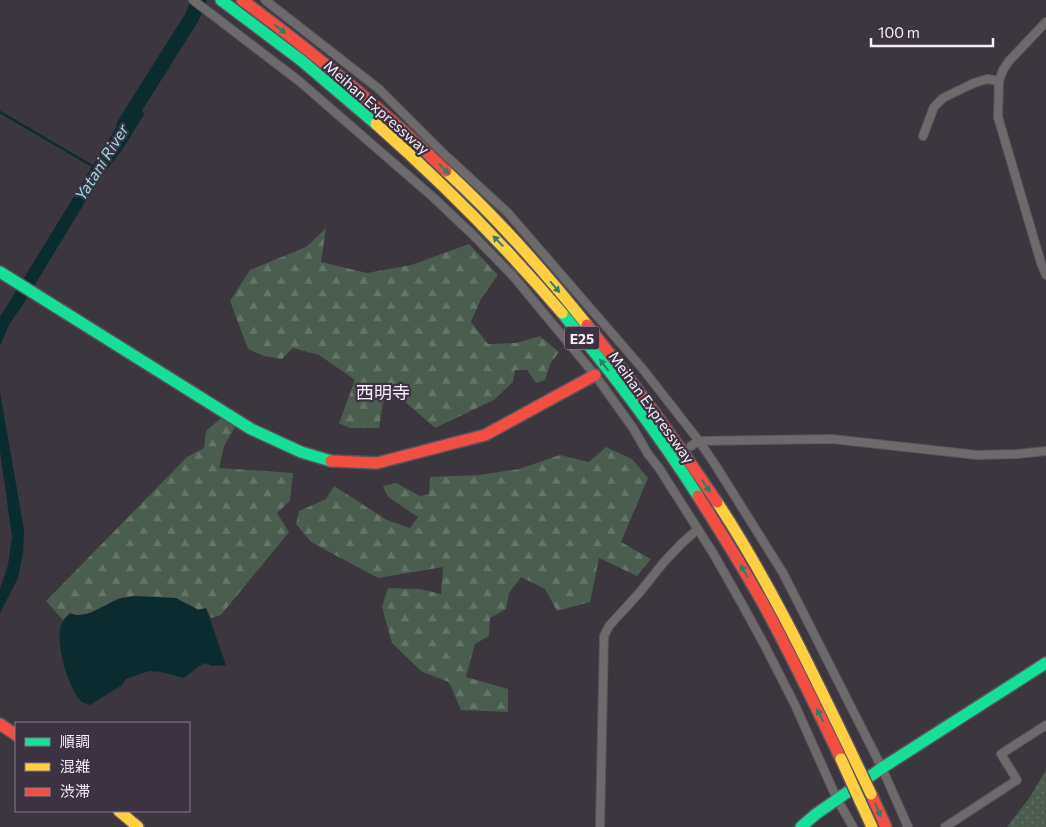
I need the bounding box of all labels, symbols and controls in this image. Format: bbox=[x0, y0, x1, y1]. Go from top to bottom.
scale bar bbox=[871, 15, 994, 47]
text: 100 m bbox=[878, 23, 920, 41]
one-way arrow bbox=[274, 24, 287, 35]
street label: Meihan Expressway bbox=[320, 56, 434, 158]
water label: Yatani River bbox=[70, 120, 132, 204]
one-way arrow bbox=[437, 163, 449, 175]
one-way arrow bbox=[492, 236, 504, 248]
one-way arrow bbox=[550, 280, 561, 293]
road number: E25 bbox=[564, 326, 600, 349]
street label: Meihan Expressway bbox=[605, 347, 699, 467]
one-way arrow bbox=[598, 359, 609, 372]
district label: 西明寺 bbox=[356, 381, 410, 403]
one-way arrow bbox=[701, 480, 711, 493]
one-way arrow bbox=[740, 565, 749, 578]
one-way arrow bbox=[816, 708, 824, 722]
legend bbox=[15, 722, 190, 812]
text: 順調 bbox=[60, 732, 90, 750]
text: 混雑 bbox=[60, 757, 90, 775]
text: 渋滞 bbox=[60, 782, 90, 800]
one-way arrow bbox=[875, 803, 883, 817]

